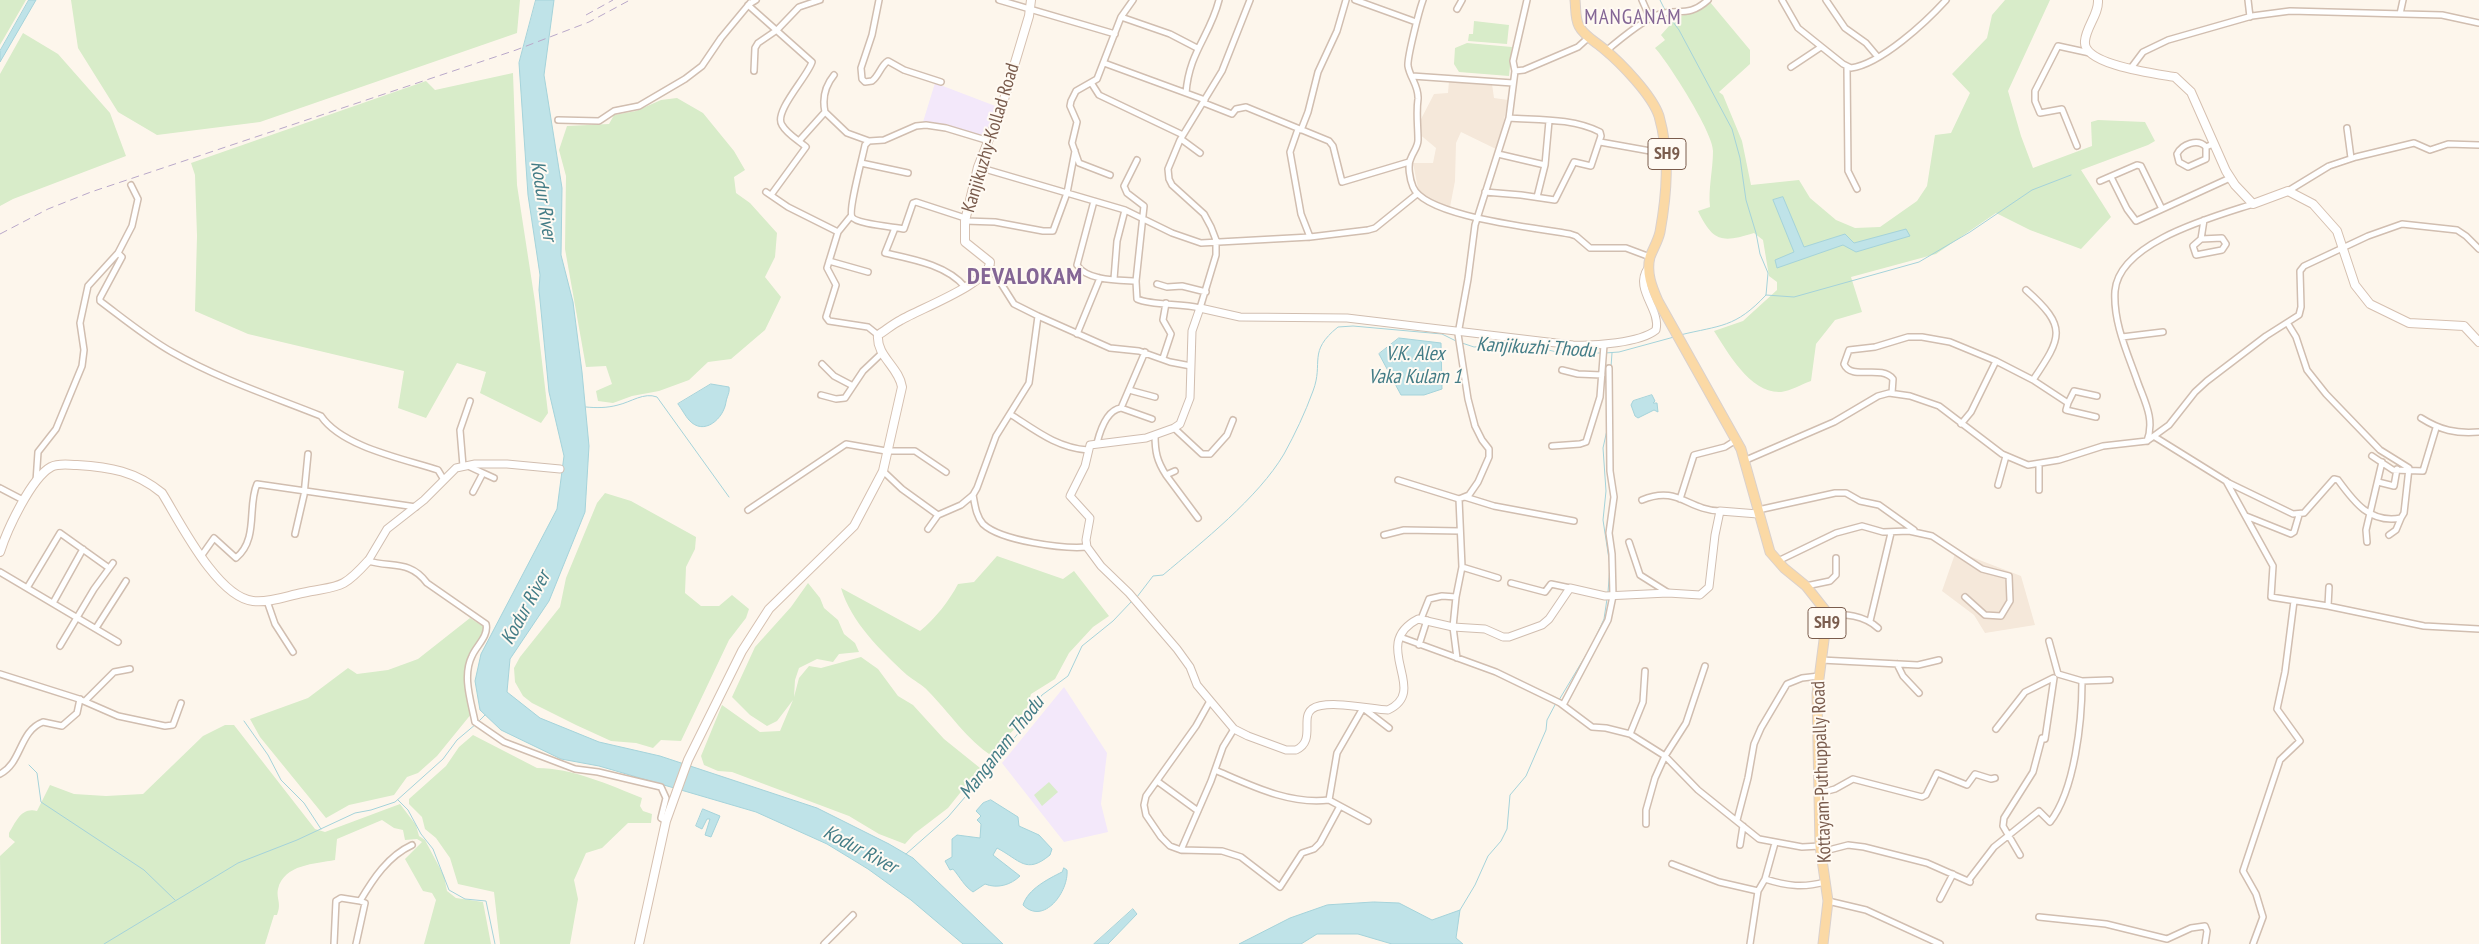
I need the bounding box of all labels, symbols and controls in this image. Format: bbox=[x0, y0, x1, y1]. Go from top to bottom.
district label: MANGANAM bbox=[1583, 5, 1683, 31]
street label: Kanjikuzhy-Kollad Road bbox=[958, 61, 1024, 215]
road number: SH9 bbox=[1648, 138, 1686, 170]
water label: Kodur River bbox=[525, 160, 561, 242]
district label: DEVALOKAM bbox=[966, 263, 1084, 291]
water label: Kanjikuzhi Thodu bbox=[1476, 333, 1596, 363]
water label: V.K. Alex Vaka Kulam 1 bbox=[1368, 342, 1462, 389]
water label: Kodur River bbox=[496, 567, 556, 649]
road number: SH9 bbox=[1808, 608, 1846, 638]
street label: Kottayam-Puthuppally Road bbox=[1807, 681, 1837, 863]
water label: Manganam Thodu bbox=[954, 692, 1050, 804]
water label: Kodur River bbox=[819, 821, 901, 879]

